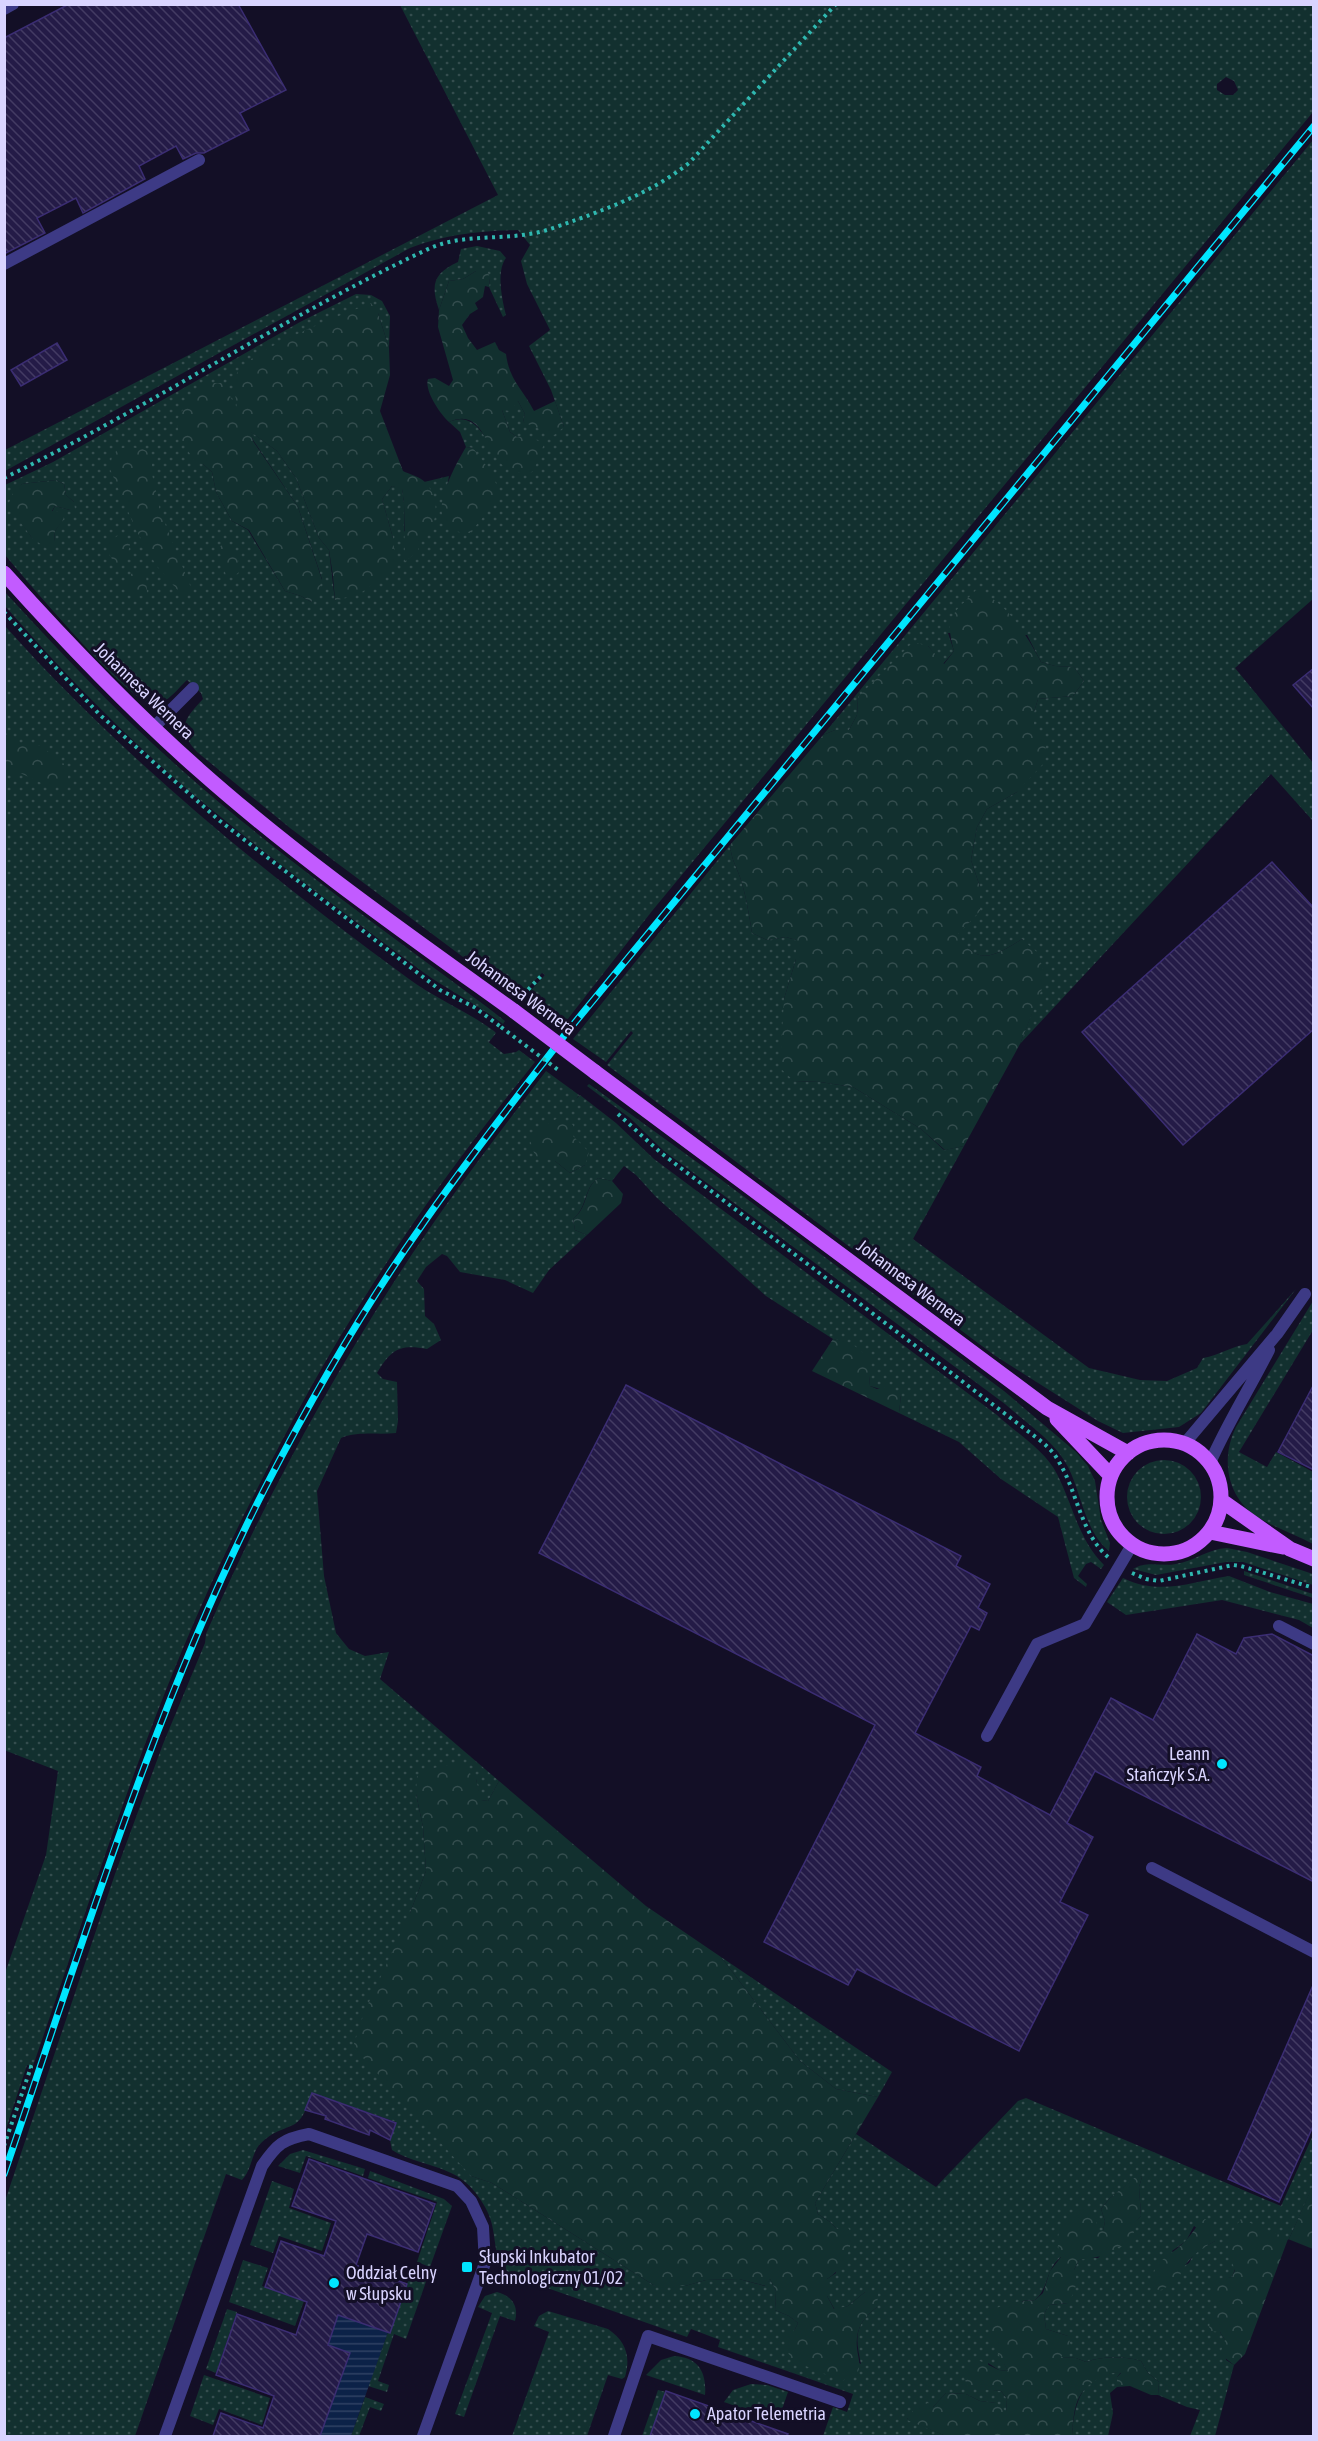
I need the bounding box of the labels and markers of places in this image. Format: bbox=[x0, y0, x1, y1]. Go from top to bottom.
place label: Leann Stańczyk S.A. bbox=[1126, 1743, 1210, 1785]
marker: Leann Stańczyk S.A. bbox=[1215, 1757, 1229, 1771]
place label: Słupski Inkubator Technologiczny 01/02 bbox=[479, 2246, 623, 2288]
marker: Słupski Inkubator Technologiczny 01/02 bbox=[460, 2260, 474, 2274]
place label: Oddział Celny w Słupsku bbox=[346, 2262, 437, 2304]
marker: Oddział Celny w Słupsku bbox=[327, 2276, 341, 2290]
place label: Apator Telemetria bbox=[707, 2403, 826, 2424]
marker: Apator Telemetria bbox=[688, 2407, 702, 2421]

